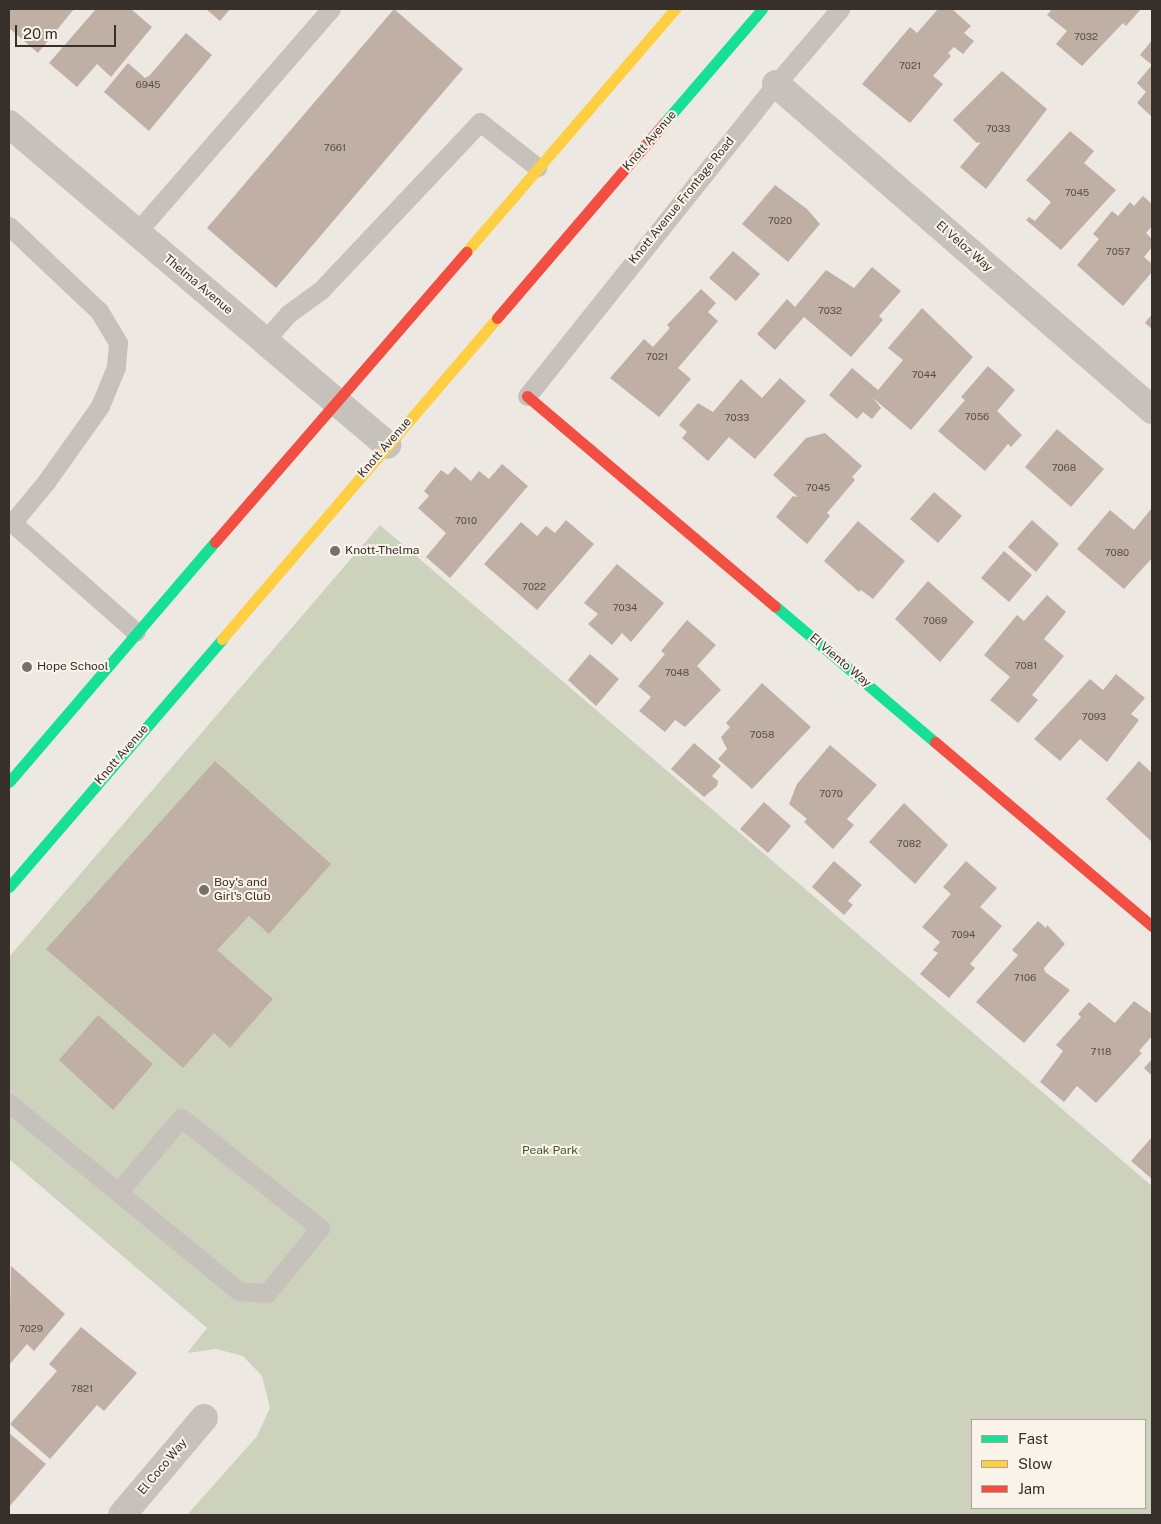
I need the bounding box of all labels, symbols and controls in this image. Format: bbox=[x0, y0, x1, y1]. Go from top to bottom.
scale bar bbox=[18, 15, 119, 47]
text: 20 m bbox=[23, 25, 58, 42]
house number: 7032 bbox=[1074, 31, 1098, 43]
house number: 7021 bbox=[899, 60, 921, 72]
house number: 6945 bbox=[136, 79, 160, 91]
street label: Knott Avenue bbox=[620, 108, 680, 174]
house number: 7033 bbox=[986, 123, 1010, 135]
street label: Knott Avenue Frontage Road bbox=[626, 135, 738, 267]
house number: 7661 bbox=[324, 142, 346, 154]
house number: 7045 bbox=[1065, 187, 1089, 199]
house number: 7020 bbox=[768, 215, 792, 227]
street label: El Veloz Way bbox=[933, 218, 995, 276]
house number: 7057 bbox=[1106, 246, 1130, 258]
street label: Thelma Avenue bbox=[161, 252, 235, 318]
house number: 7032 bbox=[818, 305, 842, 317]
house number: 7021 bbox=[646, 351, 668, 363]
house number: 7044 bbox=[912, 369, 936, 381]
house number: 7056 bbox=[965, 411, 989, 423]
house number: 7033 bbox=[725, 412, 749, 424]
street label: Knott Avenue bbox=[355, 415, 415, 481]
house number: 7068 bbox=[1052, 462, 1076, 474]
house number: 7045 bbox=[806, 482, 830, 494]
house number: 7010 bbox=[455, 515, 477, 527]
place label: Knott-Thelma bbox=[345, 544, 419, 558]
marker: Knott-Thelma bbox=[329, 545, 341, 557]
house number: 7080 bbox=[1105, 547, 1129, 559]
house number: 7022 bbox=[522, 581, 546, 593]
house number: 7034 bbox=[613, 602, 637, 614]
house number: 7069 bbox=[923, 615, 947, 627]
street label: El Viento Way bbox=[806, 631, 874, 691]
place label: Hope School bbox=[37, 660, 108, 674]
house number: 7081 bbox=[1015, 660, 1037, 672]
marker: Hope School bbox=[21, 661, 33, 673]
house number: 7048 bbox=[665, 667, 689, 679]
house number: 7093 bbox=[1082, 711, 1106, 723]
street label: Knott Avenue bbox=[92, 722, 152, 788]
house number: 7058 bbox=[750, 729, 774, 741]
house number: 7070 bbox=[819, 788, 843, 800]
house number: 7082 bbox=[897, 838, 921, 850]
place label: Boy's and Girl's Club bbox=[214, 876, 271, 904]
marker: Boy's and Girl's Club bbox=[198, 884, 210, 896]
house number: 7094 bbox=[951, 929, 975, 941]
house number: 7106 bbox=[1014, 972, 1036, 984]
house number: 7118 bbox=[1091, 1046, 1111, 1058]
park label: Peak Park bbox=[522, 1144, 578, 1158]
house number: 7029 bbox=[19, 1323, 43, 1335]
house number: 7821 bbox=[71, 1383, 93, 1395]
legend bbox=[971, 1419, 1146, 1509]
text: Fast bbox=[1018, 1430, 1048, 1447]
street label: El Coco Way bbox=[135, 1436, 191, 1498]
text: Slow bbox=[1018, 1455, 1052, 1472]
text: Jam bbox=[1018, 1480, 1045, 1497]

